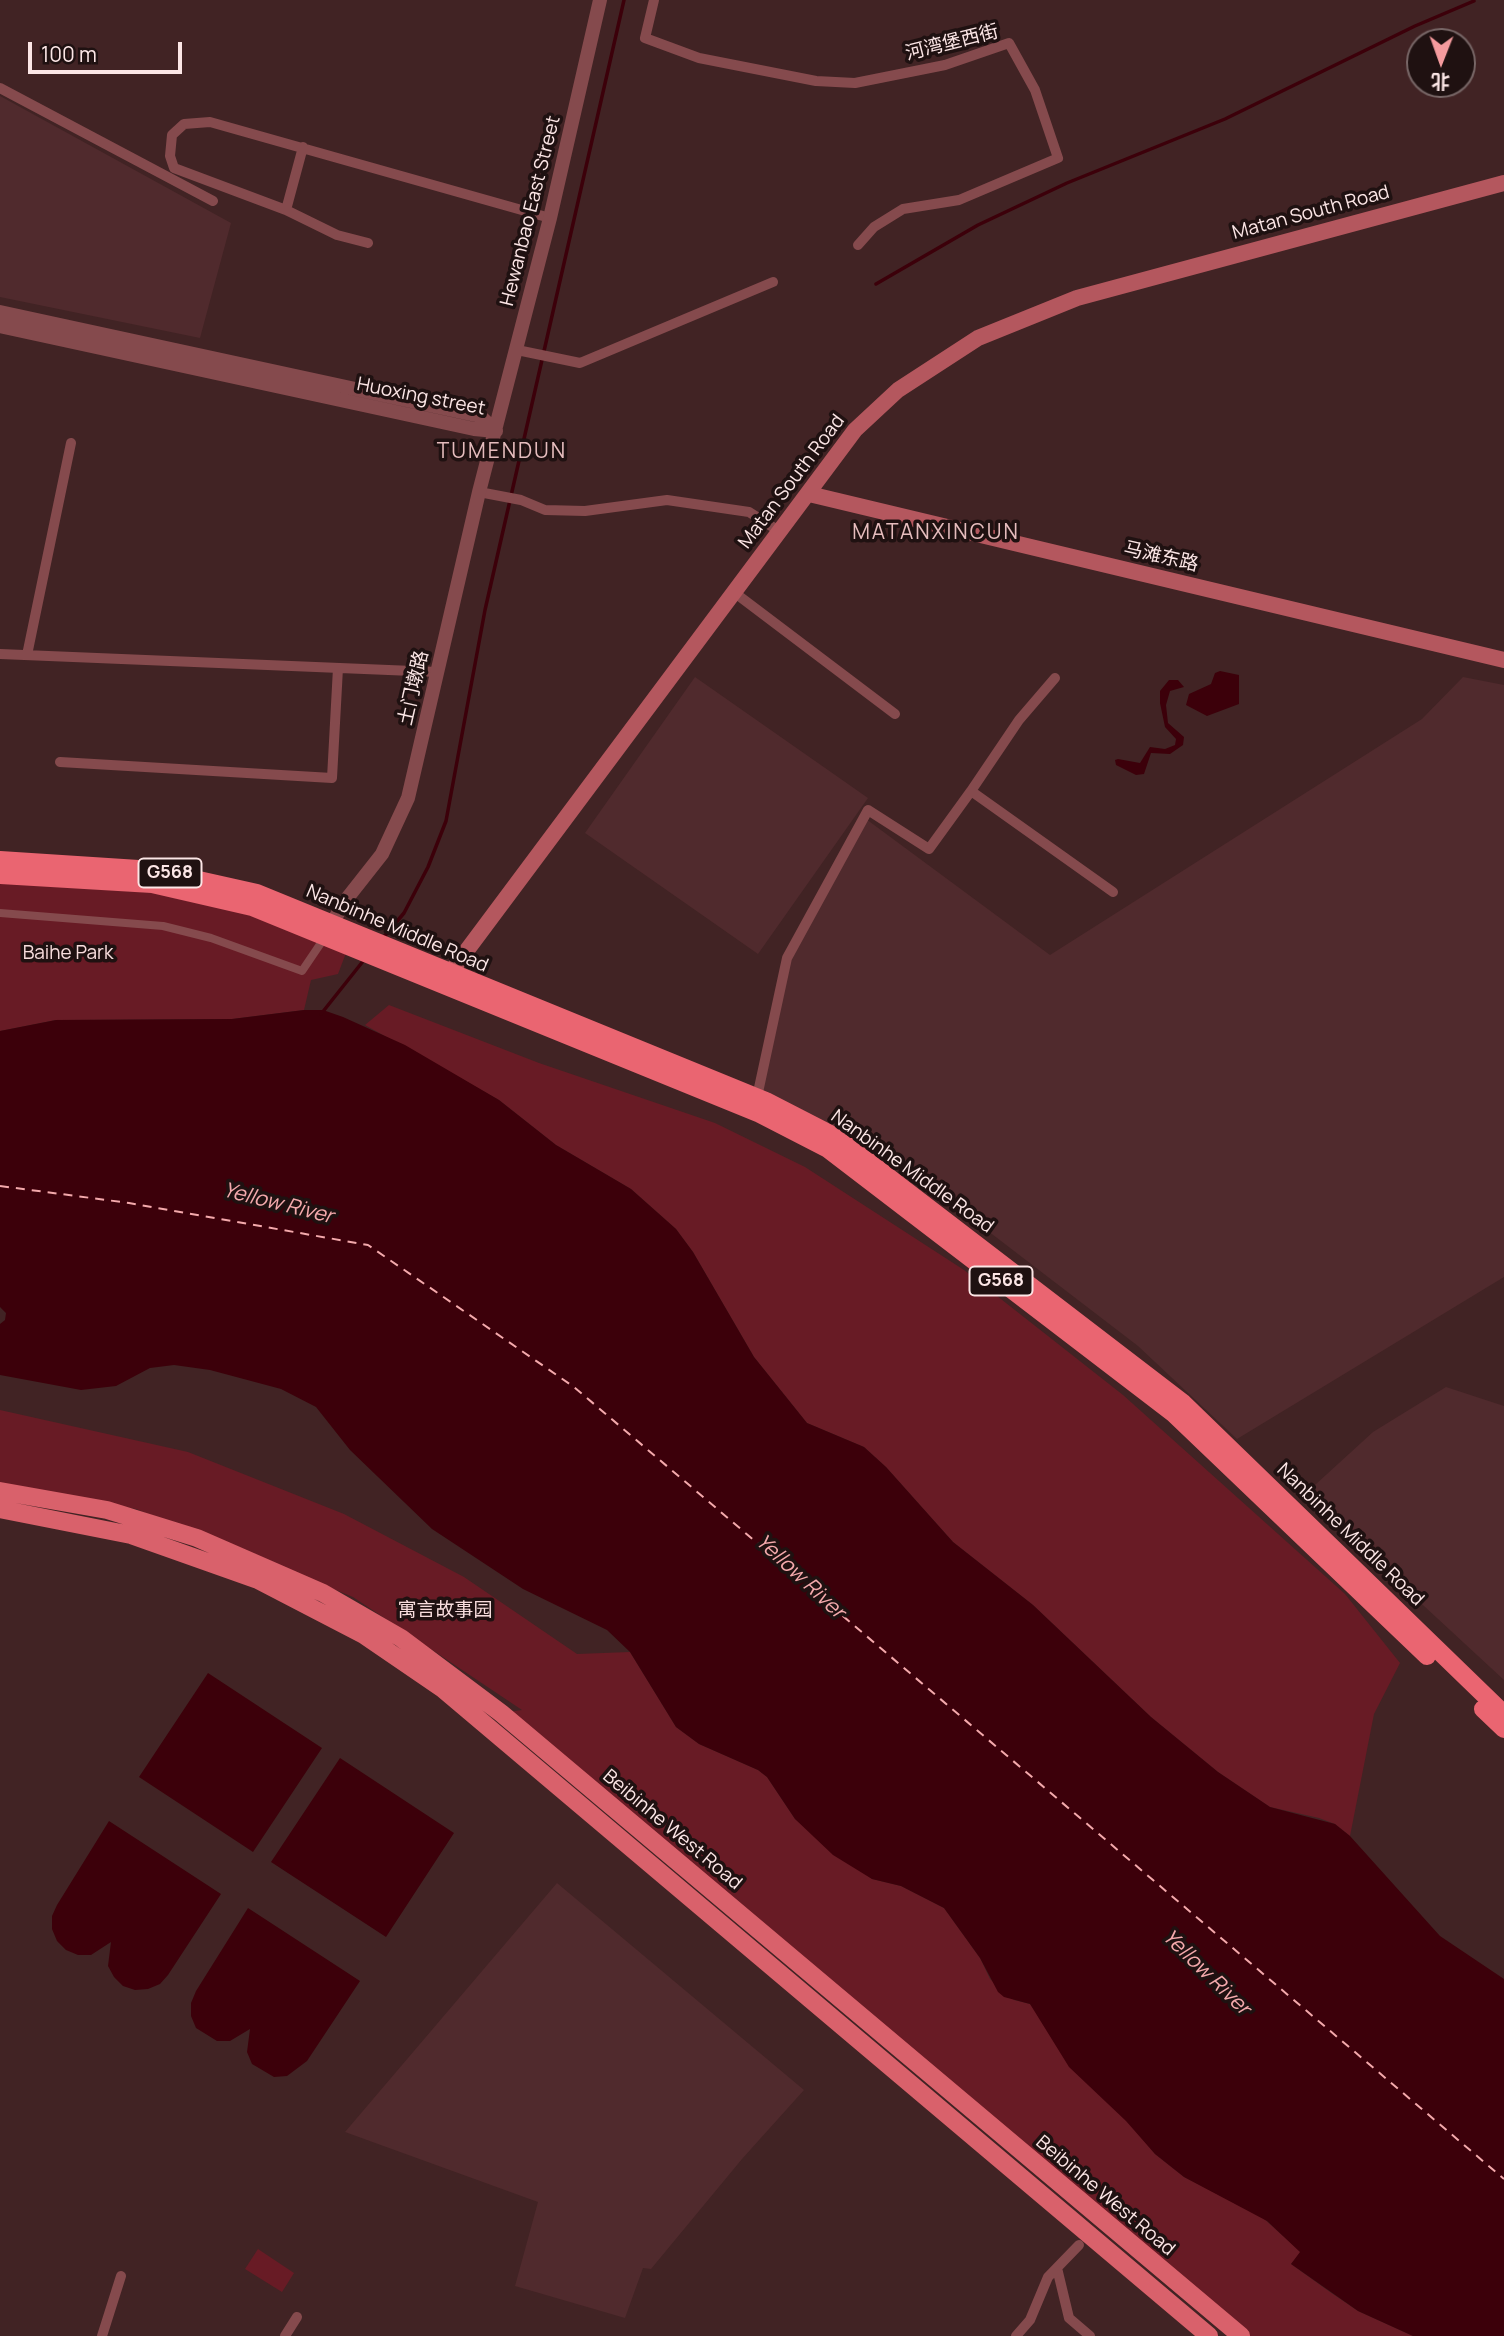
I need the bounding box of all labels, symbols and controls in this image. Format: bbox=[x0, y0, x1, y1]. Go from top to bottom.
street label: 河湾堡西街 bbox=[903, 20, 1001, 66]
scale bar bbox=[32, 28, 186, 72]
north arrow bbox=[1406, 28, 1476, 98]
text: 100 m bbox=[41, 40, 97, 68]
text: 北 bbox=[1431, 69, 1450, 95]
street label: Hewanbao East Street bbox=[496, 114, 566, 308]
street label: Matan South Road bbox=[1230, 181, 1392, 245]
street label: Huoxing street bbox=[355, 373, 487, 421]
street label: Matan South Road bbox=[734, 411, 850, 553]
district label: TUMENDUN bbox=[438, 439, 566, 465]
district label: MATANXINCUN bbox=[854, 520, 1018, 546]
street label: 马滩东路 bbox=[1121, 537, 1201, 577]
street label: 土门墩路 bbox=[394, 648, 434, 728]
road number: G568 bbox=[138, 858, 202, 888]
street label: Nanbinhe Middle Road bbox=[303, 880, 491, 978]
park label: Baihe Park bbox=[23, 943, 113, 965]
street label: Nanbinhe Middle Road bbox=[826, 1105, 998, 1239]
water label: Yellow River bbox=[220, 1178, 336, 1230]
road number: G568 bbox=[970, 1266, 1032, 1296]
street label: Nanbinhe Middle Road bbox=[1272, 1459, 1428, 1611]
water label: Yellow River bbox=[750, 1529, 850, 1625]
park label: 寓言故事园 bbox=[398, 1600, 492, 1622]
street label: Beibinhe West Road bbox=[598, 1765, 746, 1895]
water label: Yellow River bbox=[1157, 1925, 1255, 2021]
street label: Beibinhe West Road bbox=[1031, 2131, 1179, 2261]

